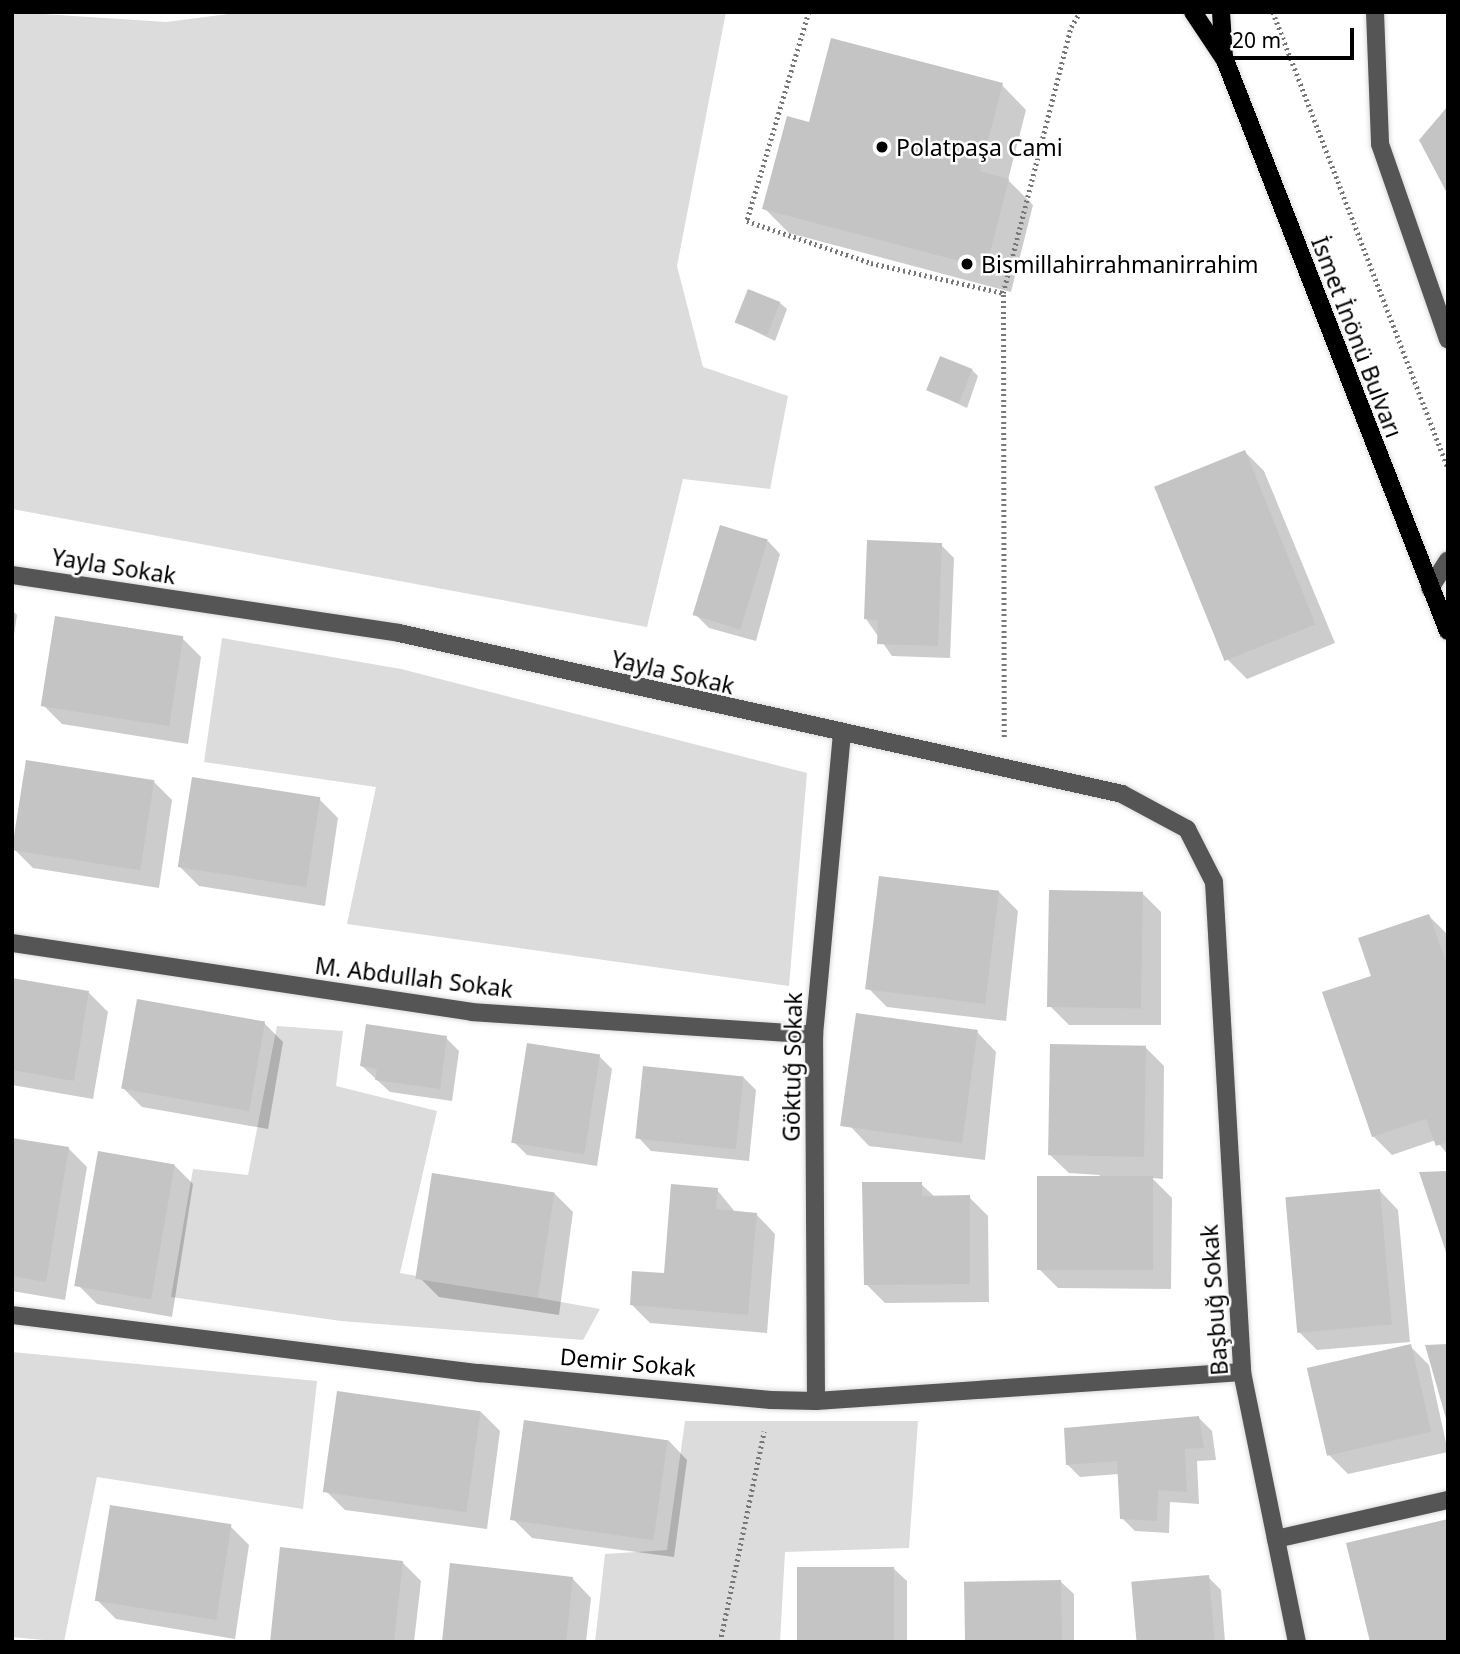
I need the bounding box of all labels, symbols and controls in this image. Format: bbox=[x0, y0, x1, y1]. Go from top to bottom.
scale bar bbox=[1222, 14, 1357, 58]
text: 20 m bbox=[1232, 26, 1281, 54]
place label: Polatpaşa Cami bbox=[896, 133, 1063, 161]
marker: Polatpaşa Cami bbox=[874, 139, 890, 155]
street label: İsmet İnönü Bulvarı bbox=[1306, 233, 1408, 441]
place label: Bismillahirrahmanirrahim bbox=[981, 250, 1259, 278]
marker: Bismillahirrahmanirrahim bbox=[959, 256, 975, 272]
street label: Yayla Sokak bbox=[50, 543, 178, 589]
street label: Yayla Sokak bbox=[609, 644, 737, 700]
street label: M. Abdullah Sokak bbox=[313, 951, 515, 1003]
street label: Göktuğ Sokak bbox=[777, 992, 807, 1142]
street label: Başbuğ Sokak bbox=[1195, 1224, 1233, 1376]
street label: Demir Sokak bbox=[559, 1342, 697, 1382]

